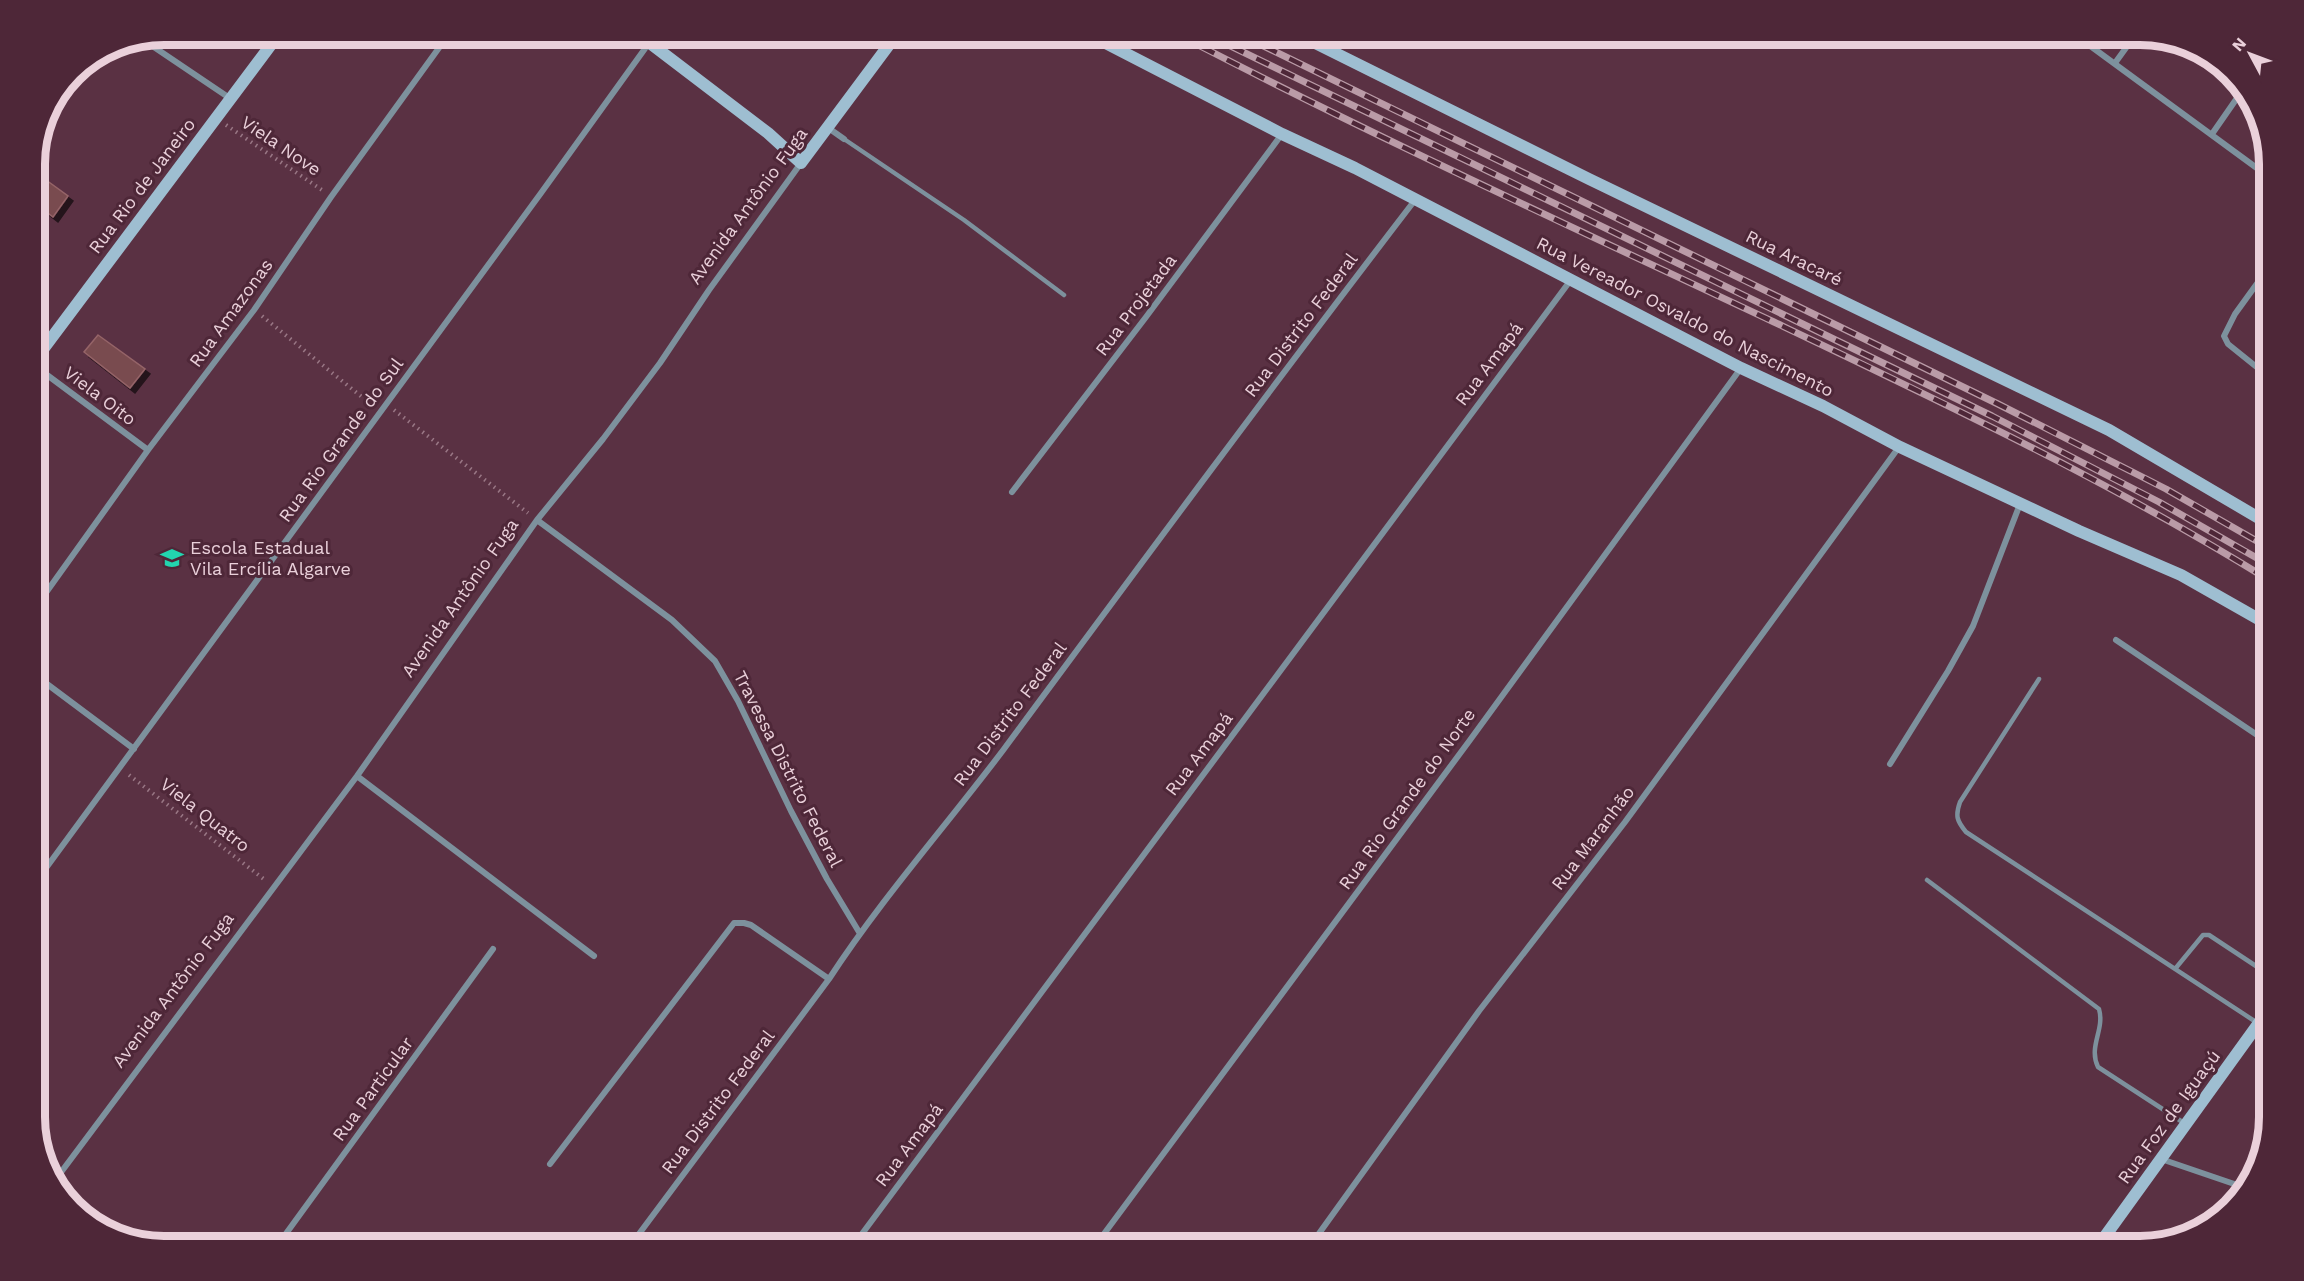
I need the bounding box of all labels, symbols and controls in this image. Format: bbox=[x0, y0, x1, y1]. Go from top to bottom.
north arrow bbox=[2220, 24, 2280, 84]
text: N bbox=[2228, 34, 2250, 55]
street label: Viela Nove bbox=[237, 111, 325, 180]
street label: Rua Rio de Janeiro bbox=[84, 114, 199, 258]
street label: Avenida Antônio Fuga bbox=[684, 123, 812, 288]
street label: Rua Aracaré bbox=[1742, 225, 1846, 290]
street label: Rua Vereador Osvaldo do Nascimento bbox=[1533, 232, 1837, 401]
street label: Rua Distrito Federal bbox=[1240, 248, 1362, 401]
street label: Rua Projetada bbox=[1091, 250, 1181, 360]
street label: Rua Amazonas bbox=[184, 255, 277, 371]
street label: Rua Amapá bbox=[1450, 318, 1527, 409]
street label: Rua Rio Grande do Sul bbox=[274, 353, 408, 526]
street label: Viela Oito bbox=[60, 362, 140, 429]
street label: Avenida Antônio Fuga bbox=[397, 514, 522, 681]
place label: Escola Estadual Vila Ercília Algarve bbox=[190, 537, 351, 579]
school or university icon: Escola Estadual Vila Ercília Algarve bbox=[159, 545, 185, 571]
street label: Rua Distrito Federal bbox=[949, 637, 1071, 790]
street label: Travessa Distrito Federal bbox=[730, 667, 847, 871]
street label: Rua Rio Grande do Norte bbox=[1334, 704, 1479, 893]
street label: Rua Amapá bbox=[1160, 708, 1237, 799]
street label: Viela Quatro bbox=[156, 773, 254, 856]
street label: Rua Maranhão bbox=[1547, 782, 1639, 894]
street label: Avenida Antônio Fuga bbox=[107, 908, 238, 1071]
street label: Rua Distrito Federal bbox=[657, 1025, 779, 1178]
street label: Rua Particular bbox=[328, 1033, 417, 1145]
street label: Rua Foz de Iguaçú bbox=[2113, 1046, 2224, 1188]
street label: Rua Amapá bbox=[870, 1099, 947, 1190]

